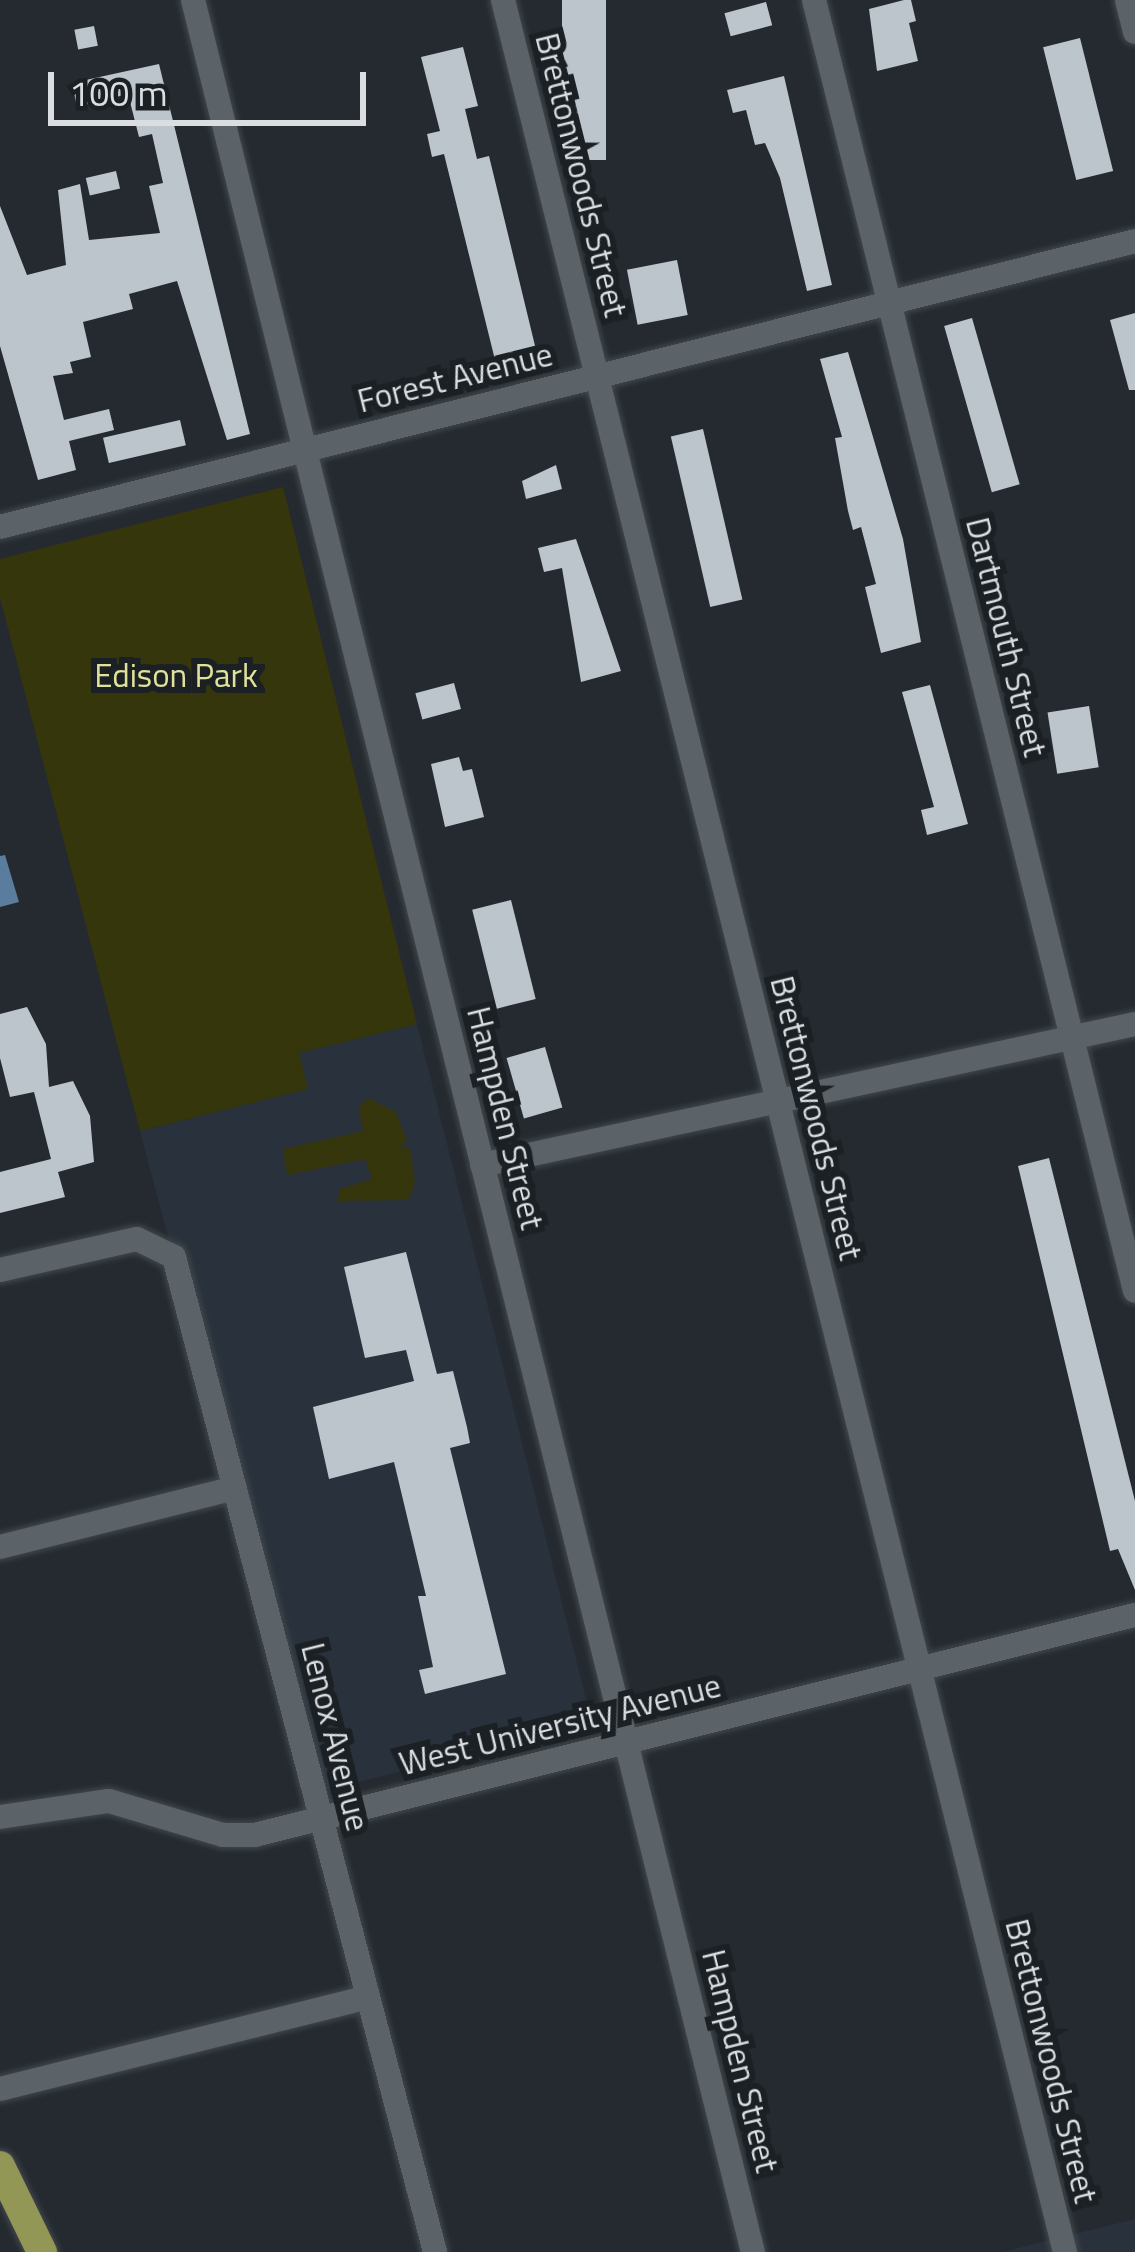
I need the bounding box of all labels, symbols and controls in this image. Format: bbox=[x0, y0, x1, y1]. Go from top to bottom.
street label: Brettonwoods Street bbox=[527, 29, 635, 321]
scale bar bbox=[54, 48, 372, 122]
text: 100 m bbox=[69, 65, 168, 120]
street label: Forest Avenue bbox=[353, 335, 557, 421]
street label: Dartmouth Street bbox=[957, 513, 1055, 761]
park label: Edison Park bbox=[94, 656, 258, 696]
street label: Brettonwoods Street bbox=[762, 972, 870, 1264]
street label: Hampden Street bbox=[458, 1003, 552, 1233]
street label: Lenox Avenue bbox=[293, 1639, 377, 1835]
street label: West University Avenue bbox=[395, 1666, 725, 1784]
street label: Brettonwoods Street bbox=[997, 1915, 1105, 2207]
street label: Hampden Street bbox=[693, 1946, 787, 2176]

